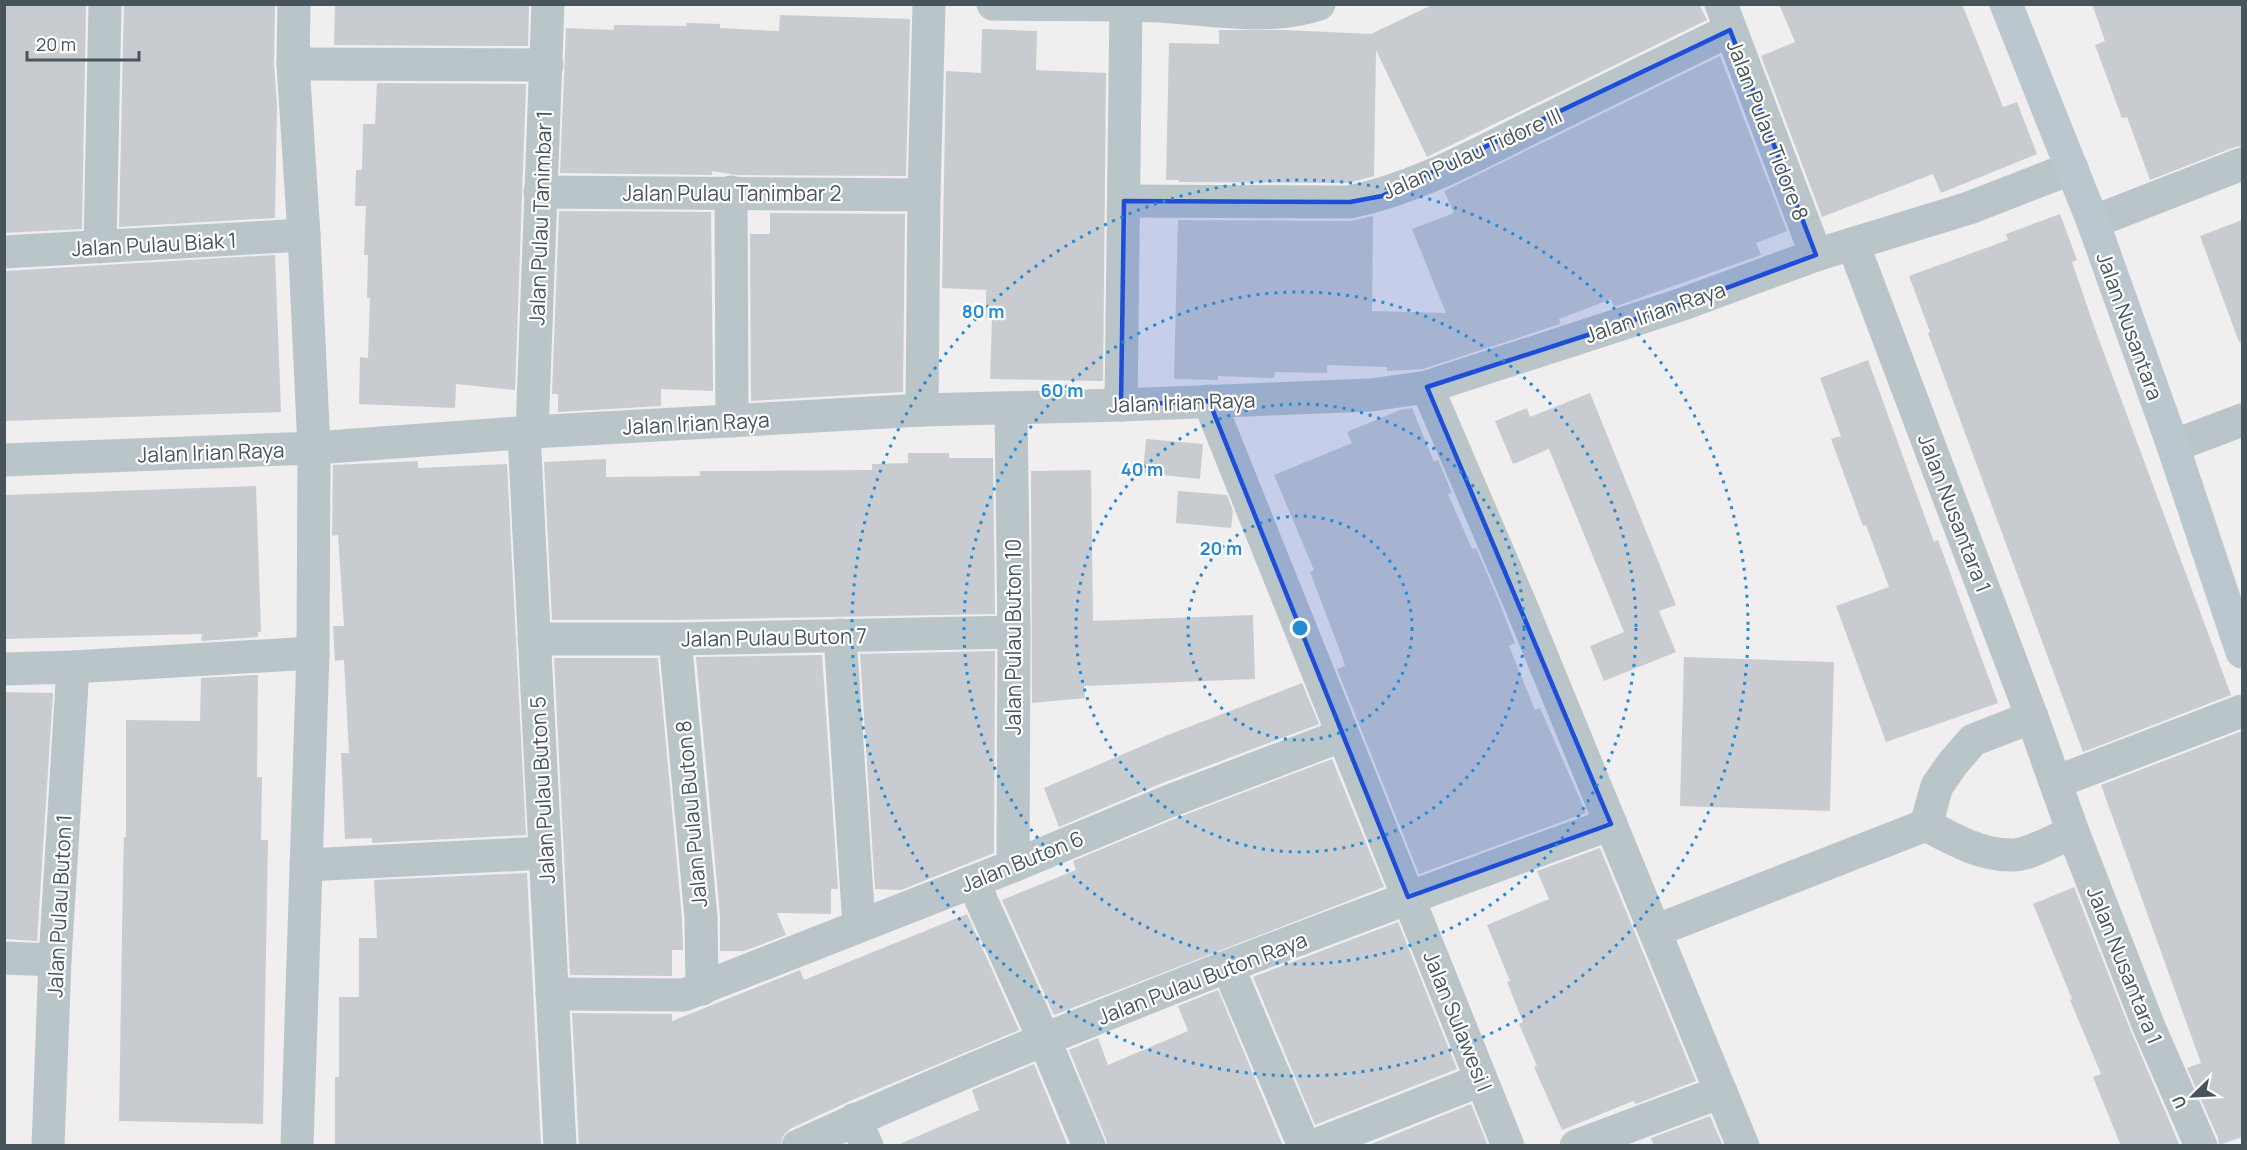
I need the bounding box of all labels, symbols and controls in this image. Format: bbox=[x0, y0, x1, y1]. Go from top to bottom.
scale bar bbox=[27, 24, 140, 62]
text: 20 m bbox=[36, 32, 76, 56]
street label: Jalan Pulau Tidore 8 bbox=[1721, 36, 1815, 224]
street label: Jalan Pulau Tidore III bbox=[1378, 101, 1566, 205]
street label: Jalan Pulau Tanimbar 1 bbox=[522, 110, 558, 326]
street label: Jalan Pulau Tanimbar 2 bbox=[623, 179, 841, 207]
street label: Jalan Pulau Biak 1 bbox=[71, 226, 237, 262]
street label: Jalan Nusantara bbox=[2090, 248, 2170, 404]
street label: Jalan Irian Raya bbox=[1581, 275, 1729, 349]
text: 80 m bbox=[962, 299, 1004, 323]
text: 60 m bbox=[1041, 378, 1083, 402]
street label: Jalan Irian Raya bbox=[1108, 385, 1256, 419]
street label: Jalan Irian Raya bbox=[622, 405, 770, 441]
street label: Jalan Nusantara 1 bbox=[1912, 430, 1998, 596]
street label: Jalan Irian Raya bbox=[137, 435, 285, 469]
text: 40 m bbox=[1121, 457, 1163, 481]
text: 20 m bbox=[1200, 536, 1242, 560]
street label: Jalan Pulau Buton 10 bbox=[999, 539, 1027, 735]
centre of rings bbox=[1290, 618, 1310, 638]
street label: Jalan Pulau Buton 7 bbox=[681, 621, 867, 653]
street label: Jalan Pulau Buton 5 bbox=[523, 696, 561, 884]
street label: Jalan Pulau Buton 8 bbox=[669, 719, 713, 909]
street label: Jalan Pulau Buton 1 bbox=[40, 814, 78, 998]
street label: Jalan Buton 6 bbox=[956, 824, 1088, 898]
street label: Jalan Nusantara 1 bbox=[2081, 882, 2169, 1048]
street label: Jalan Pulau Buton Raya bbox=[1093, 925, 1311, 1031]
street label: Jalan Sulawesi I bbox=[1417, 947, 1499, 1095]
north arrow bbox=[2163, 1066, 2223, 1126]
text: U bbox=[2167, 1092, 2192, 1112]

